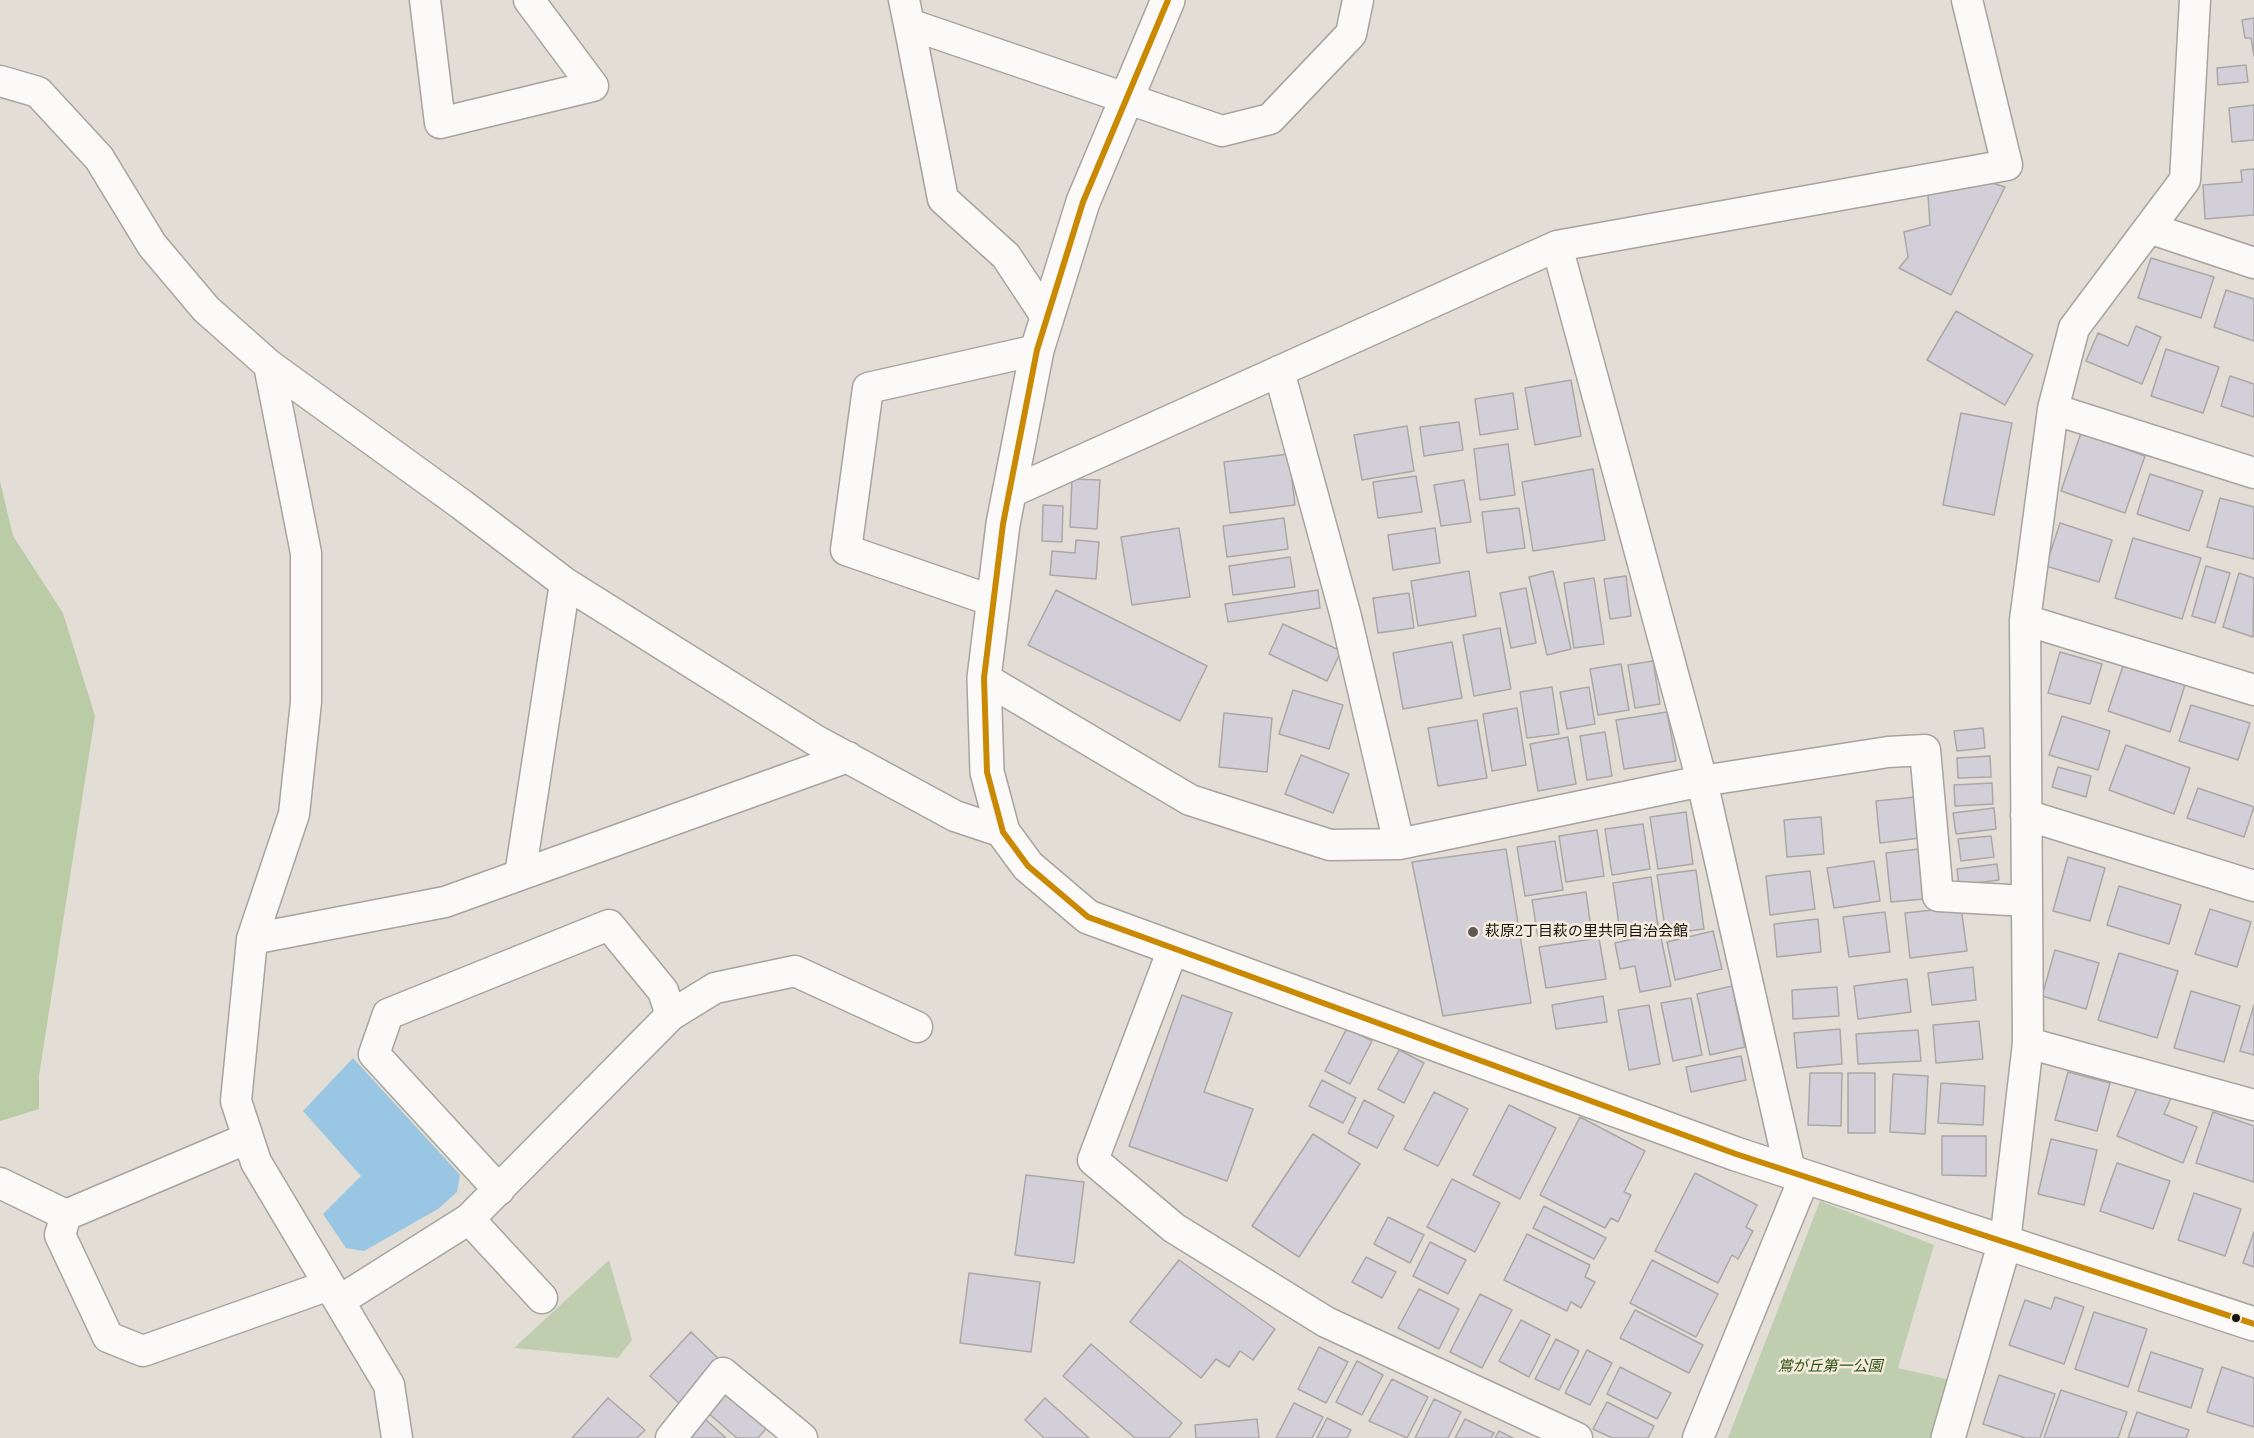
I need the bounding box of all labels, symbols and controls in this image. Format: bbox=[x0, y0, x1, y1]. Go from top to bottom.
place label: 萩原2丁目萩の里共同自治会館 bbox=[1485, 923, 1688, 941]
marker: 萩原2丁目萩の里共同自治会館 bbox=[1466, 925, 1480, 939]
unlabelled marker bbox=[2230, 1312, 2242, 1324]
park label: 鴬が丘第一公園 bbox=[1778, 1358, 1882, 1376]

